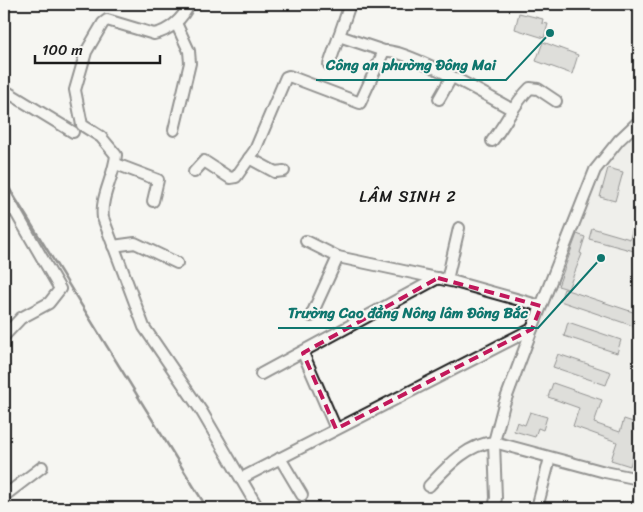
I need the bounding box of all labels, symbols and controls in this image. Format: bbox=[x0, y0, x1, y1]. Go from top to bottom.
scale bar bbox=[35, 32, 160, 64]
text: 100 m bbox=[42, 37, 83, 63]
callout: Công an phường Đông Mai bbox=[316, 50, 506, 80]
text: Công an phường Đông Mai bbox=[325, 52, 497, 78]
district label: LÂM SINH 2 bbox=[359, 182, 457, 211]
callout: Trường Cao đẳng Nông lâm Đông Bắc bbox=[278, 298, 538, 328]
text: Trường Cao đẳng Nông lâm Đông Bắc bbox=[288, 300, 528, 326]

